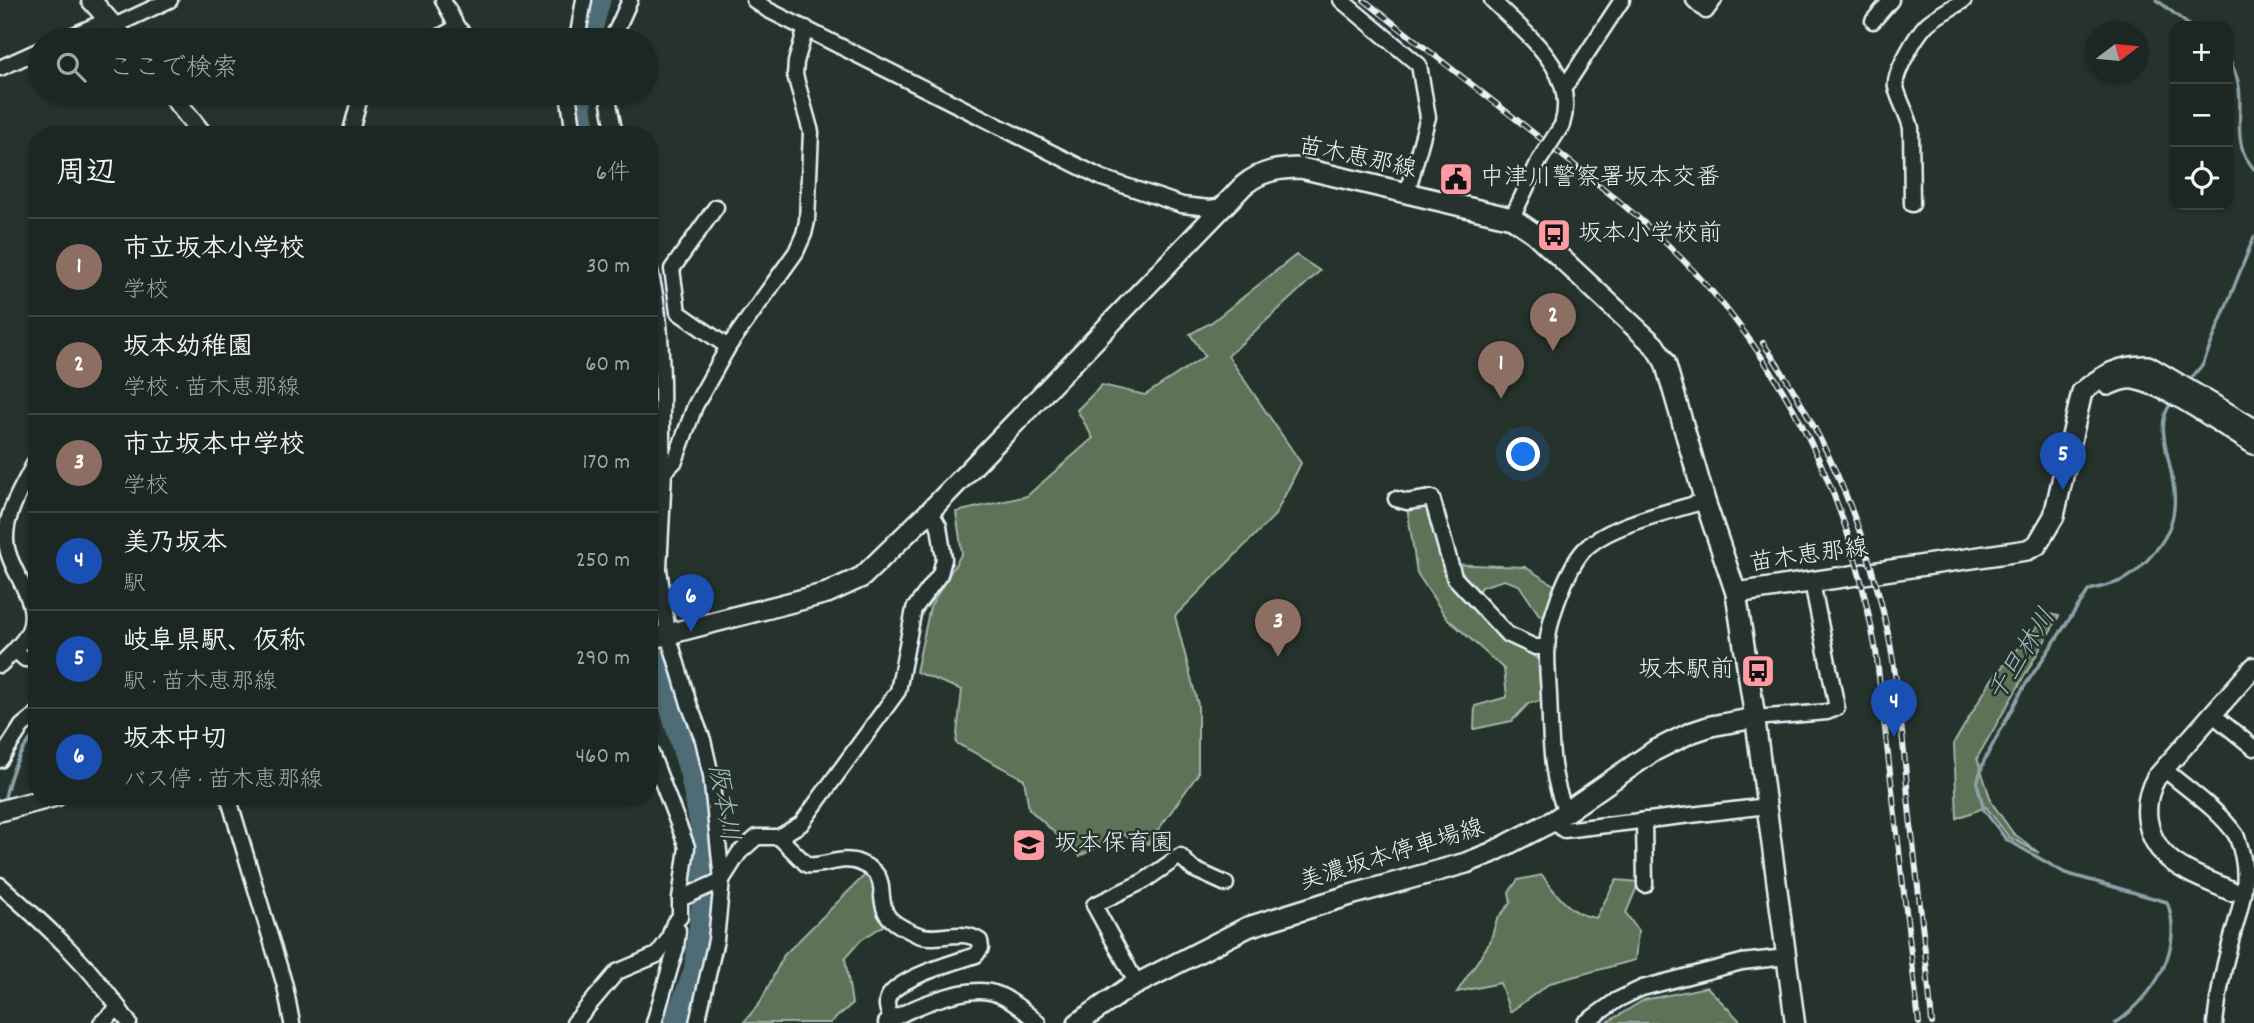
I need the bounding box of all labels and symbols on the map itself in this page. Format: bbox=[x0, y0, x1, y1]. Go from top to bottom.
north arrow bbox=[2086, 21, 2149, 84]
street label: 苗木恵那線 bbox=[1295, 130, 1419, 188]
public building icon: 中津川警察署坂本交番 bbox=[1437, 160, 1475, 198]
place label: 中津川警察署坂本交番 bbox=[1480, 162, 1720, 196]
bus stop icon: 坂本小学校前 bbox=[1535, 216, 1573, 254]
place label: 坂本小学校前 bbox=[1578, 218, 1722, 252]
pin: 2 bbox=[1530, 293, 1576, 351]
pin: 1 bbox=[1478, 341, 1524, 399]
pin: 5 bbox=[2040, 432, 2086, 490]
your location bbox=[1506, 437, 1540, 471]
street label: 苗木恵那線 bbox=[1747, 532, 1871, 582]
pin: 6 bbox=[668, 574, 714, 632]
pin: 3 bbox=[1255, 599, 1301, 657]
water label: 千旦林川 bbox=[1980, 602, 2066, 710]
bus stop icon: 坂本駅前 bbox=[1739, 652, 1777, 690]
place label: 坂本駅前 bbox=[1638, 654, 1734, 688]
pin: 4 bbox=[1871, 679, 1917, 737]
water label: 阪本川 bbox=[697, 761, 747, 845]
street label: 美濃坂本停車場線 bbox=[1295, 812, 1489, 900]
school or university icon: 坂本保育園 bbox=[1010, 826, 1048, 864]
place label: 坂本保育園 bbox=[1054, 828, 1174, 862]

